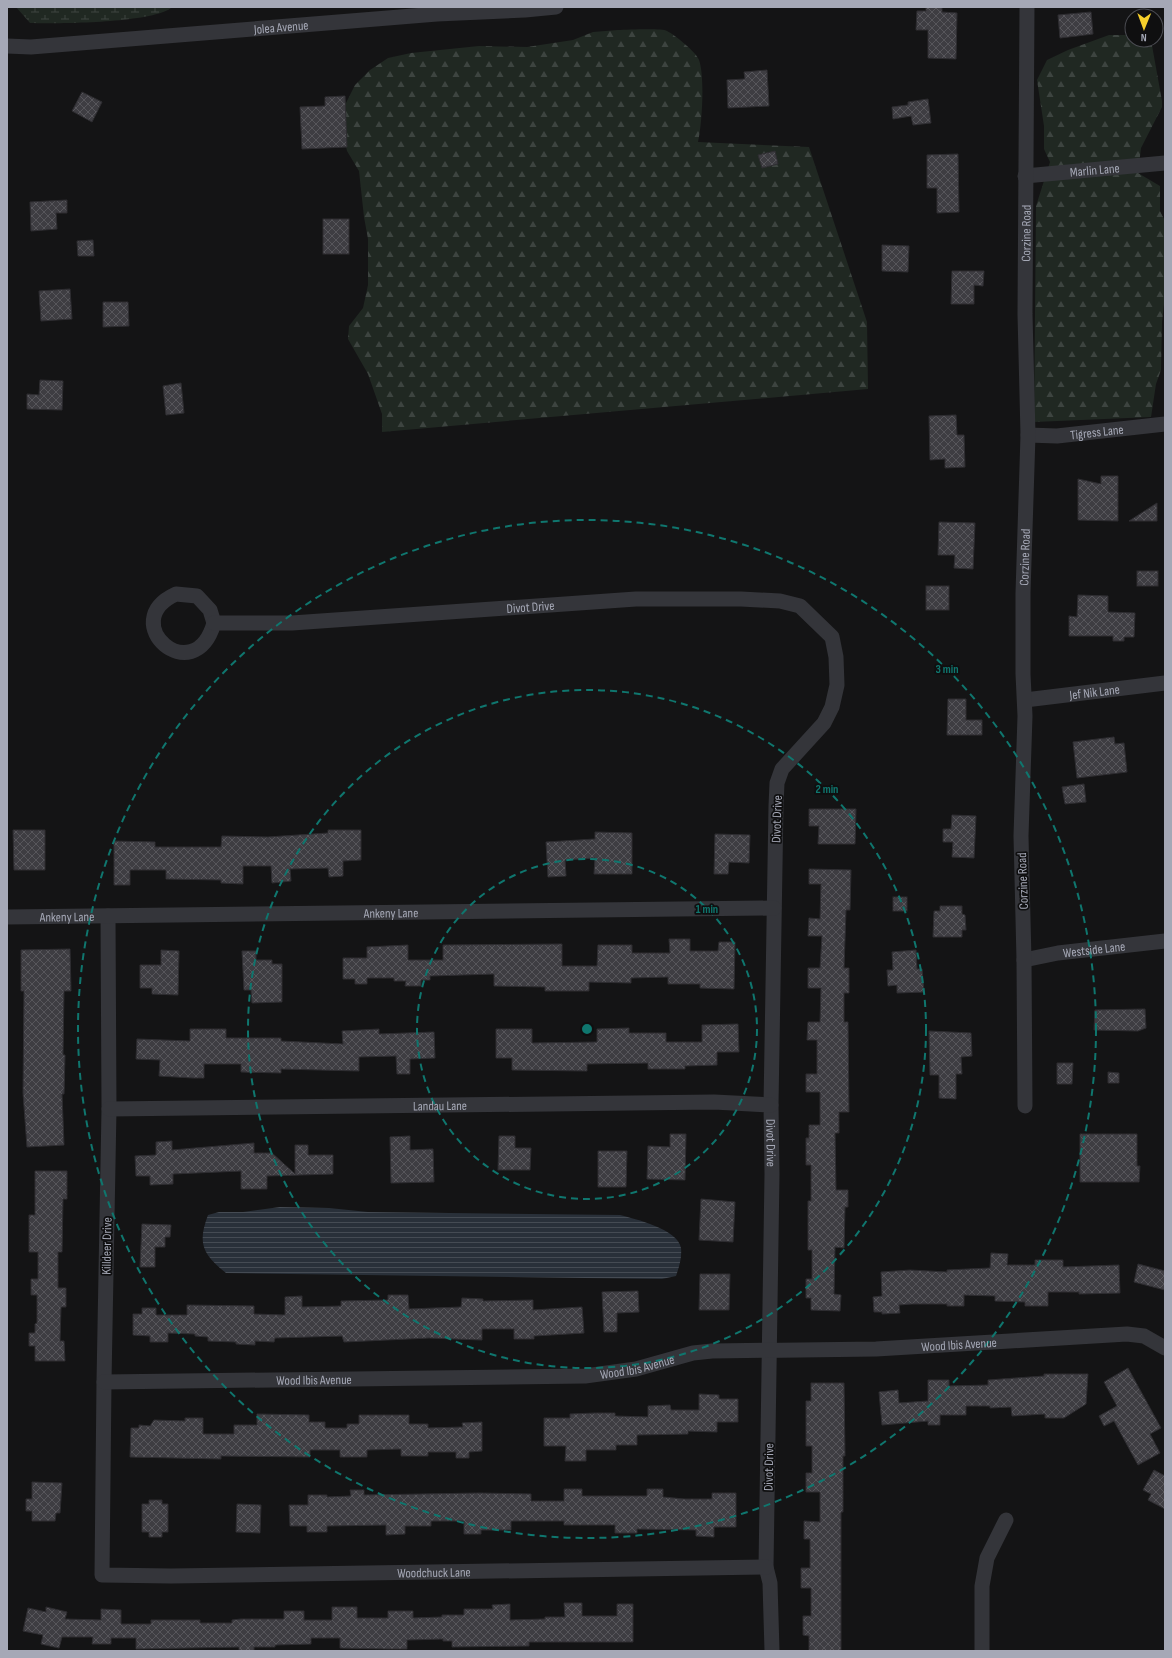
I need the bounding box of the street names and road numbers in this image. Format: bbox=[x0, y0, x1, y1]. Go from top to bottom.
street label: Jolea Avenue bbox=[252, 17, 309, 38]
street label: Marlin Lane bbox=[1069, 160, 1120, 181]
street label: Corzine Road bbox=[1018, 205, 1035, 262]
street label: Tigress Lane bbox=[1069, 422, 1124, 443]
street label: Corzine Road bbox=[1016, 528, 1034, 586]
street label: Divot Drive bbox=[506, 598, 555, 617]
street label: Jef Nik Lane bbox=[1068, 682, 1121, 704]
street label: Divot Drive bbox=[768, 795, 786, 843]
street label: Corzine Road bbox=[1014, 852, 1032, 910]
street label: Ankeny Lane bbox=[363, 905, 418, 922]
street label: Ankeny Lane bbox=[39, 909, 94, 926]
street label: Westside Lane bbox=[1062, 939, 1126, 961]
street label: Landau Lane bbox=[413, 1098, 467, 1114]
street label: Divot Drive bbox=[762, 1119, 779, 1167]
street label: Killdeer Drive bbox=[98, 1217, 116, 1275]
street label: Wood Ibis Avenue bbox=[921, 1335, 997, 1355]
street label: Wood Ibis Avenue bbox=[599, 1352, 676, 1383]
street label: Wood Ibis Avenue bbox=[276, 1372, 352, 1389]
street label: Divot Drive bbox=[761, 1443, 777, 1491]
street label: Woodchuck Lane bbox=[397, 1564, 471, 1582]

